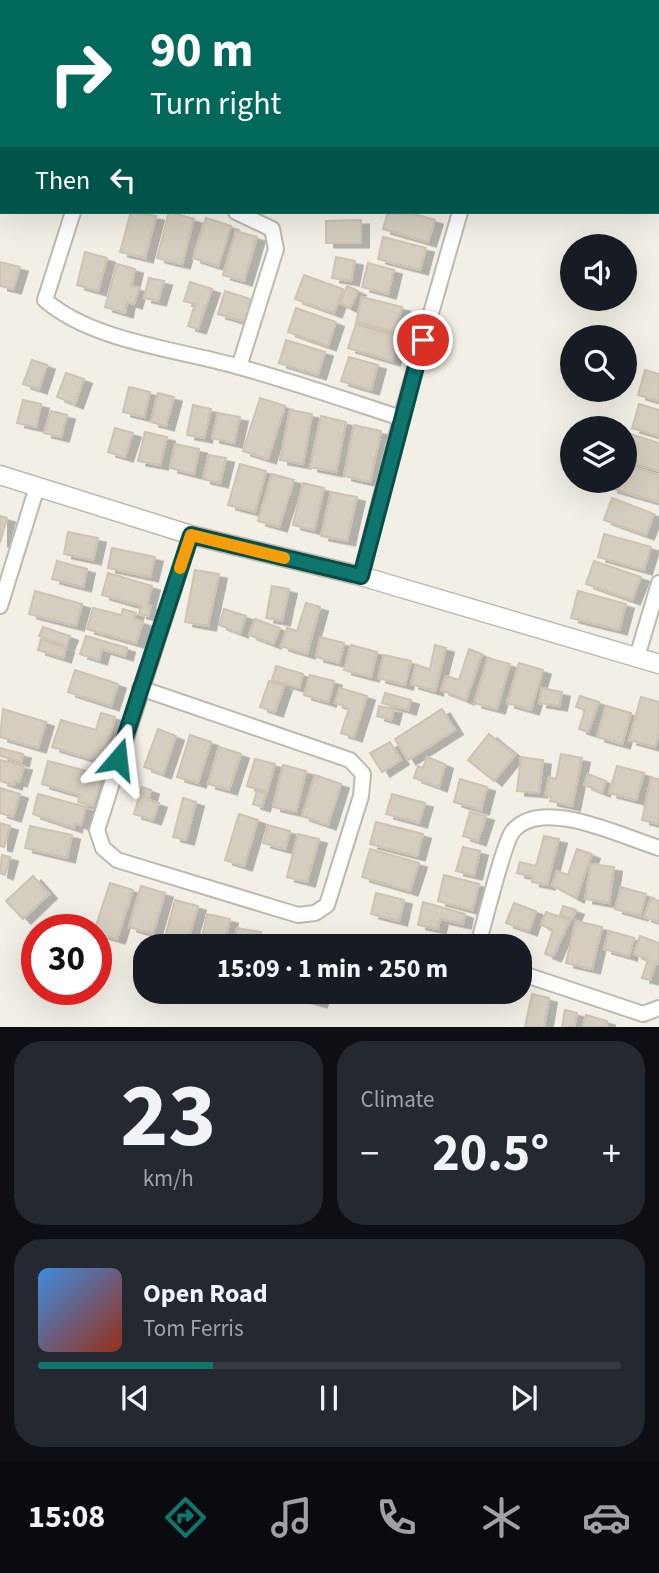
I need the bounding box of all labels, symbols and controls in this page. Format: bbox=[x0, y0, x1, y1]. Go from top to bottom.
text: 90 m bbox=[150, 16, 254, 86]
icon: right bbox=[35, 28, 126, 119]
text: Turn right bbox=[150, 81, 281, 127]
icon: left bbox=[104, 161, 142, 199]
text: Then bbox=[35, 162, 90, 199]
map controls bbox=[560, 234, 637, 493]
button: sound bbox=[560, 234, 637, 311]
pin bbox=[393, 310, 453, 370]
icon: arrive bbox=[404, 321, 442, 359]
button: search bbox=[560, 325, 637, 402]
button: layers bbox=[560, 416, 637, 493]
position arrow bbox=[81, 722, 155, 796]
speed limit sign: 30 bbox=[21, 914, 112, 1005]
text: 15:09 · 1 min · 250 m bbox=[217, 950, 448, 987]
text: 23 bbox=[120, 1052, 216, 1181]
text: Climate bbox=[361, 1083, 434, 1116]
text: 20.5° bbox=[432, 1117, 549, 1191]
text: − bbox=[361, 1127, 379, 1181]
text: + bbox=[602, 1127, 621, 1181]
text: km/h bbox=[143, 1162, 194, 1195]
text: Open Road bbox=[143, 1275, 268, 1312]
text: Tom Ferris bbox=[143, 1312, 244, 1345]
icon: previous bbox=[116, 1379, 154, 1417]
icon: pause bbox=[310, 1379, 348, 1417]
icon: next bbox=[505, 1379, 543, 1417]
icon: directions bbox=[161, 1493, 210, 1542]
icon: music bbox=[267, 1493, 316, 1542]
icon: phone bbox=[372, 1493, 421, 1542]
icon: climate bbox=[477, 1493, 526, 1542]
icon: car bbox=[582, 1493, 631, 1542]
text: 15:08 bbox=[28, 1494, 105, 1540]

